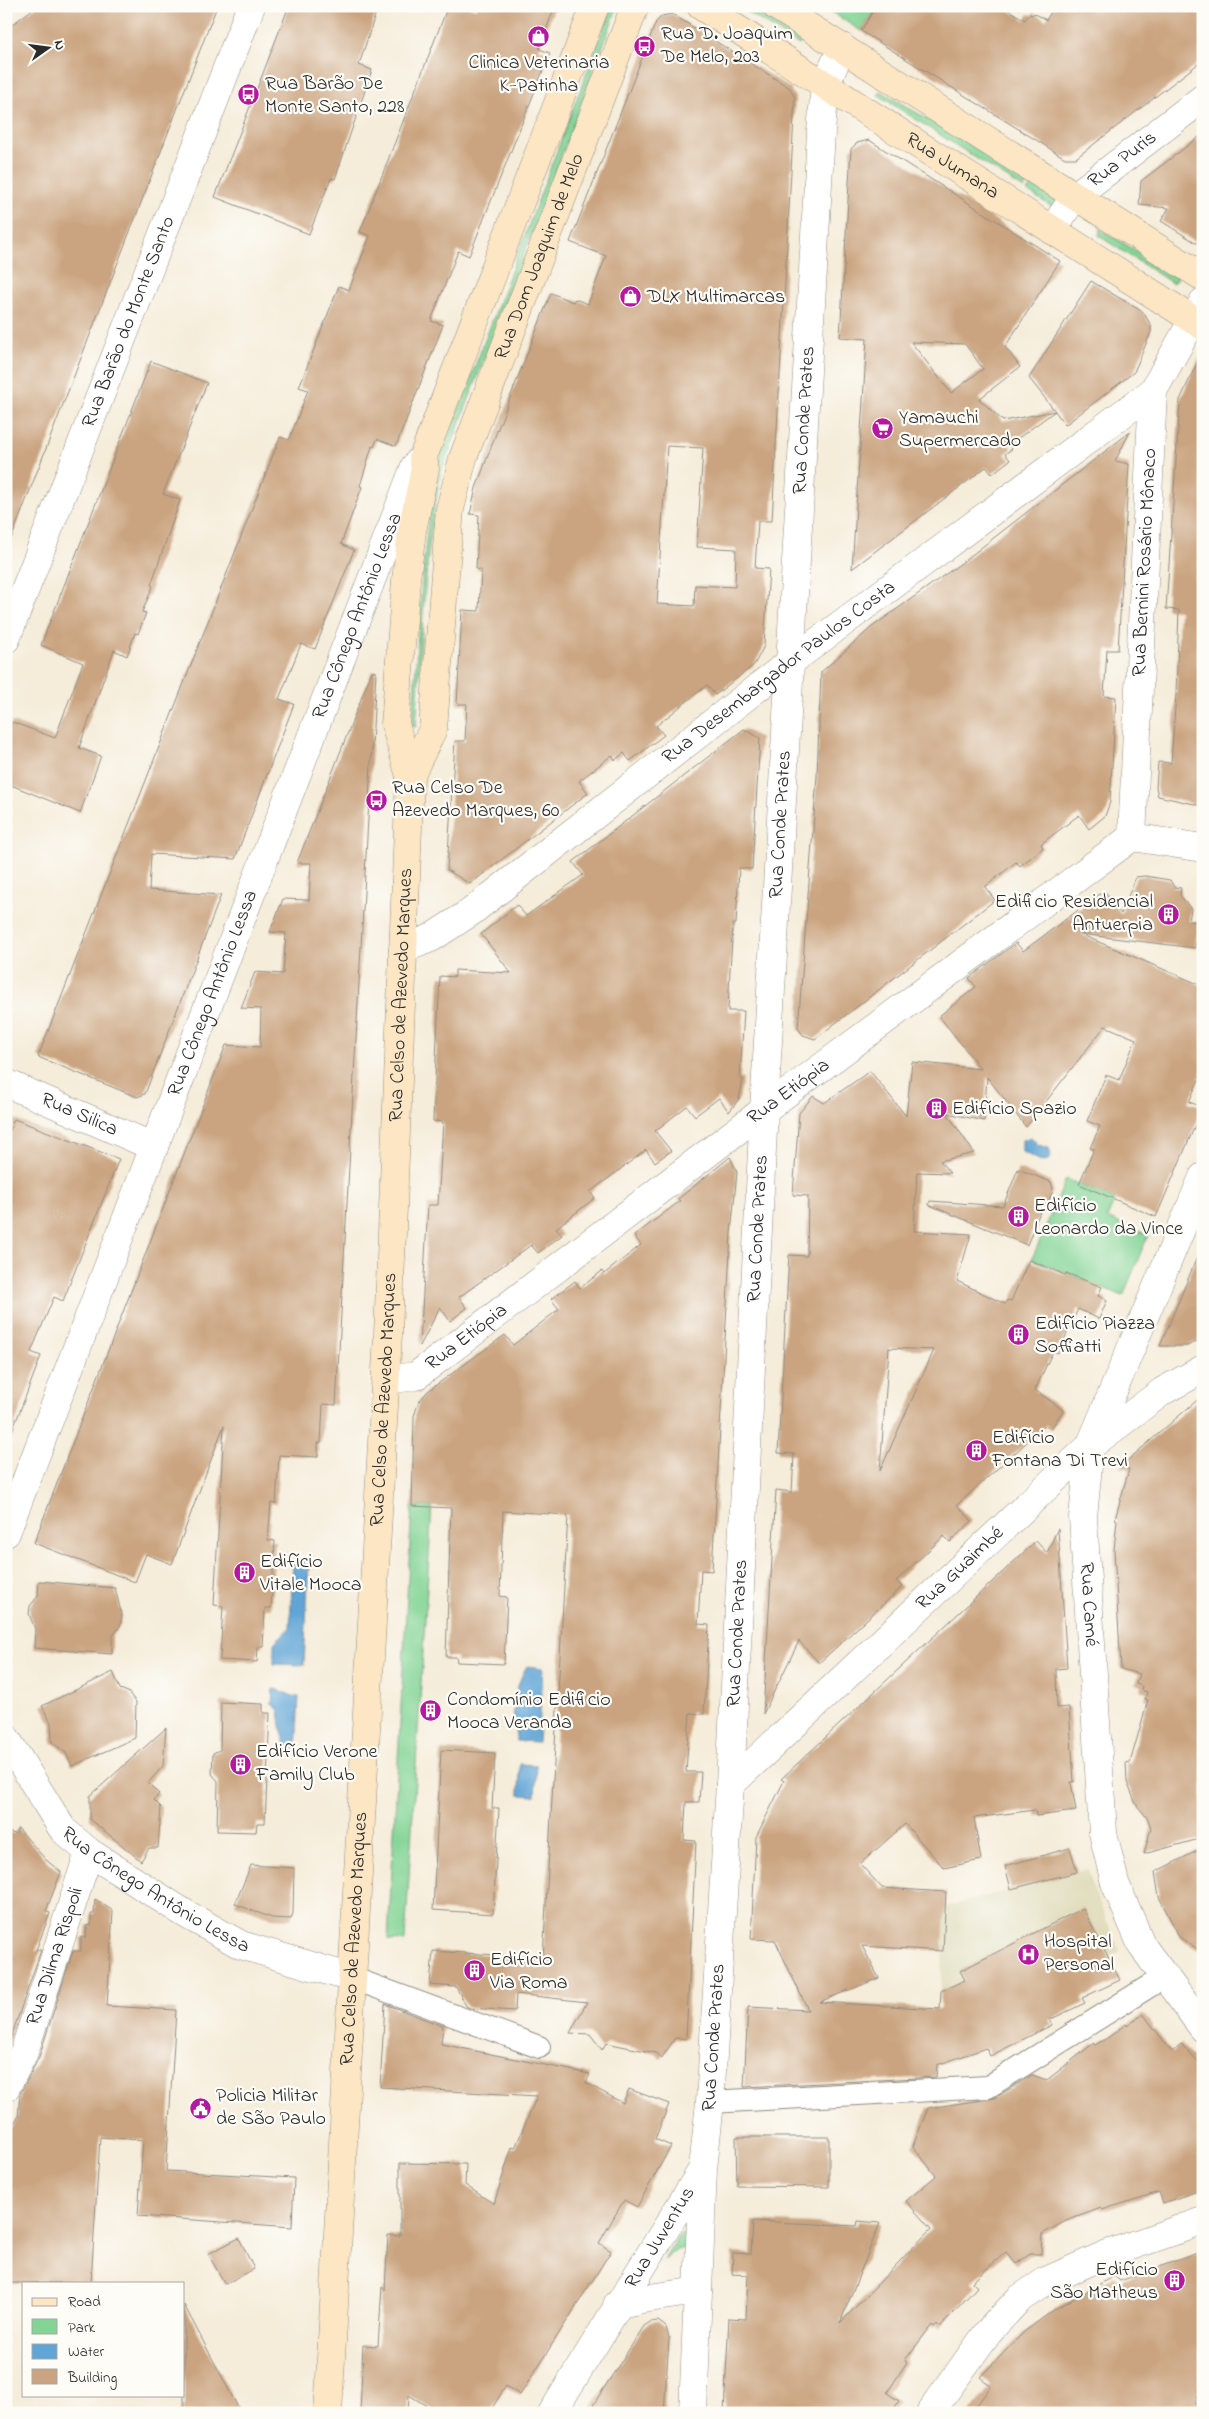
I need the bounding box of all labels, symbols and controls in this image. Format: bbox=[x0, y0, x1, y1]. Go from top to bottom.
place label: Rua D. Joaquim De Melo, 203 bbox=[660, 20, 793, 72]
north arrow bbox=[22, 22, 72, 72]
shop icon: Clinica Veterinaria K-Patinha bbox=[527, 25, 551, 49]
bus stop icon: Rua D. Joaquim De Melo, 203 bbox=[633, 34, 657, 58]
text: N bbox=[48, 38, 70, 52]
place label: Clinica Veterinaria K-Patinha bbox=[468, 49, 610, 101]
place label: Rua Barão De Monte Santo, 228 bbox=[265, 70, 405, 122]
bus stop icon: Rua Barão De Monte Santo, 228 bbox=[237, 83, 261, 107]
street label: Rua Puris bbox=[1082, 124, 1163, 195]
street label: Rua Jumana bbox=[900, 125, 1005, 207]
street label: Rua Dom Joaquim de Melo bbox=[487, 149, 592, 364]
street label: Rua Barão do Monte Santo bbox=[75, 212, 183, 432]
place label: DLX Multimarcas bbox=[646, 283, 785, 312]
shop icon: DLX Multimarcas bbox=[619, 285, 643, 309]
street label: Rua Conde Prates bbox=[785, 345, 823, 495]
place label: Yamauchi Supermercado bbox=[899, 404, 1021, 456]
supermarket icon: Yamauchi Supermercado bbox=[871, 417, 895, 441]
street label: Rua Bernini Rosário Mônaco bbox=[1125, 448, 1165, 677]
street label: Rua Cônego Antônio Lessa bbox=[305, 509, 410, 723]
street label: Rua Desembargador Paulos Costa bbox=[656, 574, 902, 771]
street label: Rua Conde Prates bbox=[762, 750, 799, 899]
place label: Rua Celso De Azevedo Marques, 60 bbox=[392, 774, 560, 826]
bus stop icon: Rua Celso De Azevedo Marques, 60 bbox=[364, 788, 388, 812]
street label: Rua Celso de Azevedo Marques bbox=[382, 867, 421, 1122]
street label: Rua Cônego Antônio Lessa bbox=[160, 886, 266, 1101]
place label: Edificio Residencial Antuerpia bbox=[995, 888, 1153, 940]
building icon: Edificio Residencial Antuerpia bbox=[1157, 902, 1181, 926]
street label: Rua Etiópia bbox=[741, 1051, 836, 1132]
street label: Rua Silica bbox=[36, 1085, 123, 1144]
place label: Edifício Spazio bbox=[952, 1095, 1077, 1124]
building icon: Edifício Spazio bbox=[924, 1097, 948, 1121]
street label: Rua Conde Prates bbox=[740, 1154, 776, 1304]
place label: Edifício Leonardo da Vince bbox=[1034, 1192, 1183, 1244]
building icon: Edifício Leonardo da Vince bbox=[1006, 1205, 1030, 1229]
street label: Rua Celso de Azevedo Marques bbox=[363, 1272, 405, 1527]
street label: Rua Etiópia bbox=[420, 1296, 514, 1378]
place label: Edifício Piazza Soffiatti bbox=[1035, 1310, 1155, 1362]
building icon: Edifício Piazza Soffiatti bbox=[1007, 1323, 1031, 1347]
place label: Edifício Fontana Di Trevi bbox=[991, 1424, 1128, 1476]
building icon: Edifício Fontana Di Trevi bbox=[964, 1438, 988, 1462]
street label: Rua Guaimbé bbox=[909, 1520, 1011, 1617]
place label: Edifício Vitale Mooca bbox=[259, 1548, 361, 1600]
street label: Rua Conde Prates bbox=[719, 1559, 756, 1708]
building icon: Edifício Vitale Mooca bbox=[232, 1561, 256, 1585]
street label: Rua Camé bbox=[1071, 1562, 1106, 1648]
place label: Condomínio Edificio Mooca Veranda bbox=[447, 1686, 611, 1738]
building icon: Condomínio Edificio Mooca Veranda bbox=[419, 1699, 443, 1723]
place label: Edifício Verone Family Club bbox=[255, 1738, 378, 1790]
building icon: Edifício Verone Family Club bbox=[228, 1752, 252, 1776]
street label: Rua Celso de Azevedo Marques bbox=[333, 1811, 376, 2066]
street label: Rua Cônego Antônio Lessa bbox=[55, 1820, 253, 1961]
street label: Rua Dilma Rispoli bbox=[19, 1883, 91, 2029]
place label: Hospital Personal bbox=[1044, 1928, 1114, 1980]
hospital icon: Hospital Personal bbox=[1016, 1942, 1040, 1966]
place label: Edifício Via Roma bbox=[489, 1946, 568, 1998]
building icon: Edifício Via Roma bbox=[462, 1959, 486, 1983]
street label: Rua Conde Prates bbox=[695, 1963, 733, 2113]
place label: Policia Militar de São Paulo bbox=[216, 2082, 326, 2134]
public building icon: Policia Militar de São Paulo bbox=[188, 2096, 212, 2120]
street label: Rua Juventus bbox=[618, 2181, 703, 2294]
place label: Edifício São Matheus bbox=[1050, 2256, 1158, 2308]
building icon: Edifício São Matheus bbox=[1162, 2269, 1186, 2293]
legend bbox=[22, 2282, 185, 2396]
text: Road bbox=[68, 2291, 101, 2313]
text: Park bbox=[68, 2317, 96, 2339]
text: Water bbox=[68, 2341, 104, 2363]
text: Building bbox=[67, 2367, 117, 2390]

